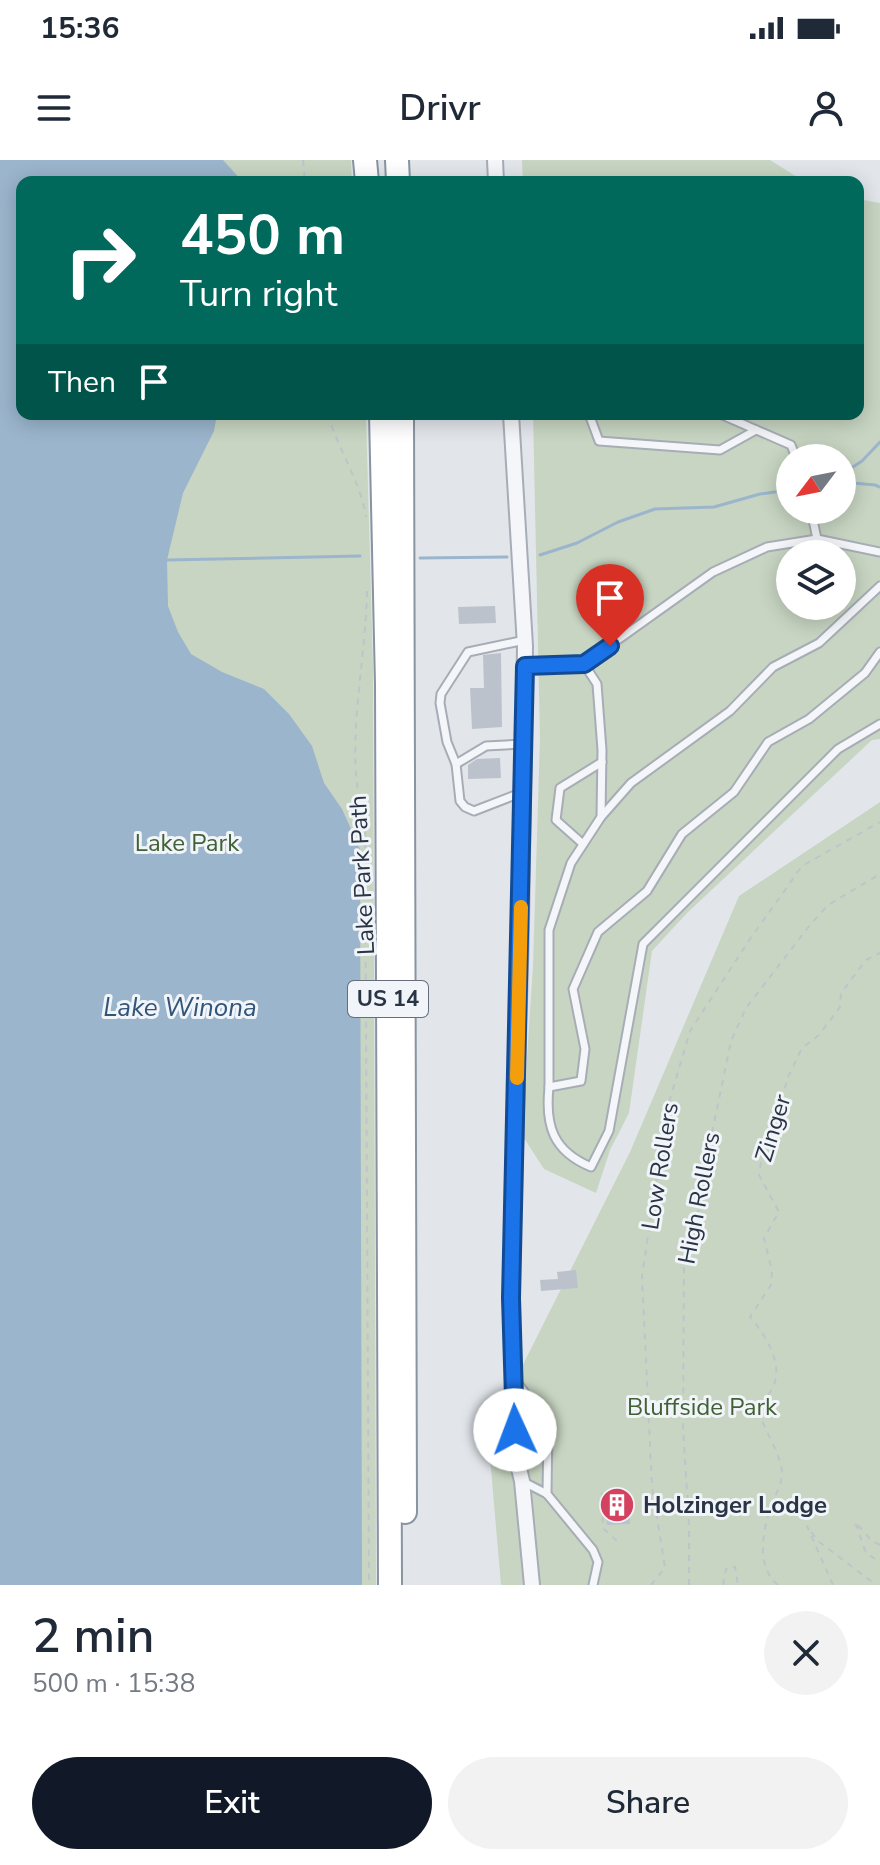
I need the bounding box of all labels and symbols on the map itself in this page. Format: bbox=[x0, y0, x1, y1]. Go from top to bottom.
north arrow bbox=[776, 444, 856, 524]
pin bbox=[576, 564, 644, 646]
street label: Lake Park Path bbox=[342, 794, 382, 956]
park label: Lake Park bbox=[135, 827, 240, 859]
road number: US 14 bbox=[348, 981, 428, 1017]
water label: Lake Winona bbox=[103, 990, 257, 1025]
street label: Zinger bbox=[748, 1090, 798, 1166]
street label: Low Rollers bbox=[634, 1100, 686, 1232]
street label: High Rollers bbox=[671, 1129, 727, 1267]
position arrow bbox=[473, 1388, 557, 1472]
park label: Bluffside Park bbox=[627, 1391, 778, 1423]
building icon: Holzinger Lodge bbox=[598, 1486, 636, 1524]
place label: Holzinger Lodge bbox=[643, 1489, 827, 1521]

